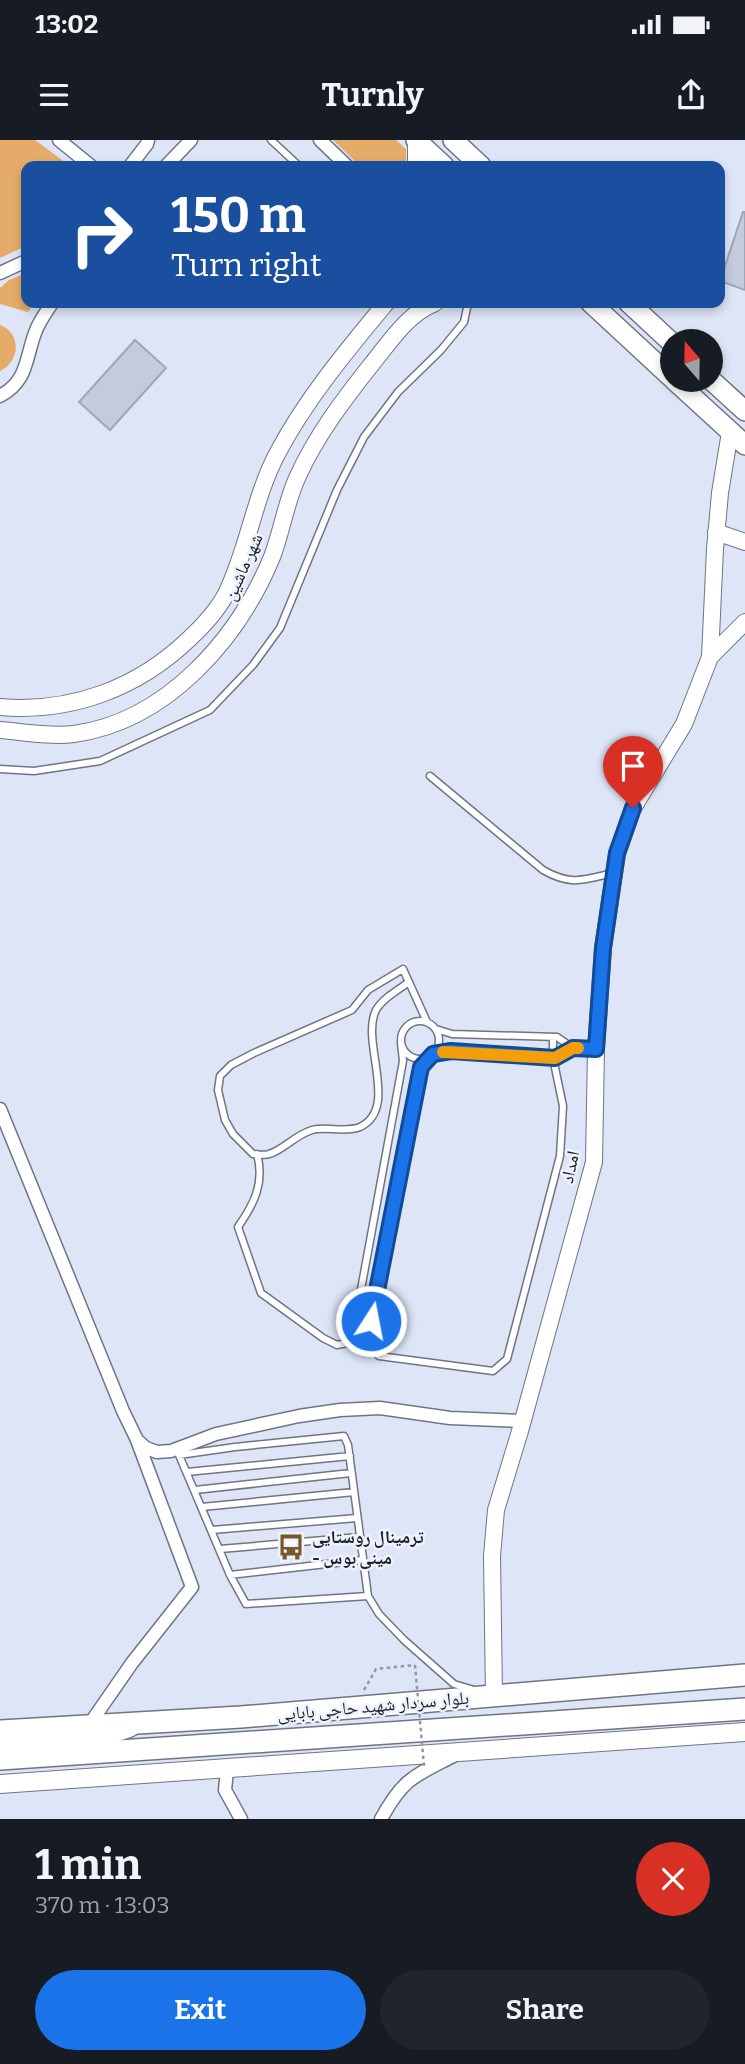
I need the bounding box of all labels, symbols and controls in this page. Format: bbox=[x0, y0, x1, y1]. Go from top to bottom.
text: 13:02 bbox=[35, 9, 98, 40]
icon: menu bbox=[35, 76, 73, 114]
text: Turnly bbox=[321, 76, 424, 114]
icon: share bbox=[672, 76, 710, 114]
text: 150 m bbox=[171, 186, 306, 245]
icon: right bbox=[56, 189, 147, 280]
text: Turn right bbox=[171, 246, 322, 284]
north arrow bbox=[660, 329, 723, 392]
map controls bbox=[660, 329, 723, 392]
street label: شهر ماشین bbox=[218, 530, 268, 604]
pin bbox=[603, 736, 663, 808]
icon: arrive bbox=[614, 747, 652, 785]
street label: امداد bbox=[556, 1149, 584, 1185]
position arrow bbox=[334, 1284, 408, 1358]
place label: ترمینال روستایی - مینی بوس bbox=[312, 1526, 424, 1569]
bus stop icon: ترمینال روستایی - مینی بوس bbox=[276, 1532, 306, 1562]
street label: بلوار سردار شهید حاجی بابایی bbox=[276, 1687, 470, 1725]
text: 1 min bbox=[35, 1840, 141, 1890]
button: close bbox=[636, 1842, 710, 1916]
text: 370 m · 13:03 bbox=[35, 1891, 170, 1919]
button: Exit bbox=[35, 1970, 366, 2050]
button: Share bbox=[380, 1970, 710, 2050]

